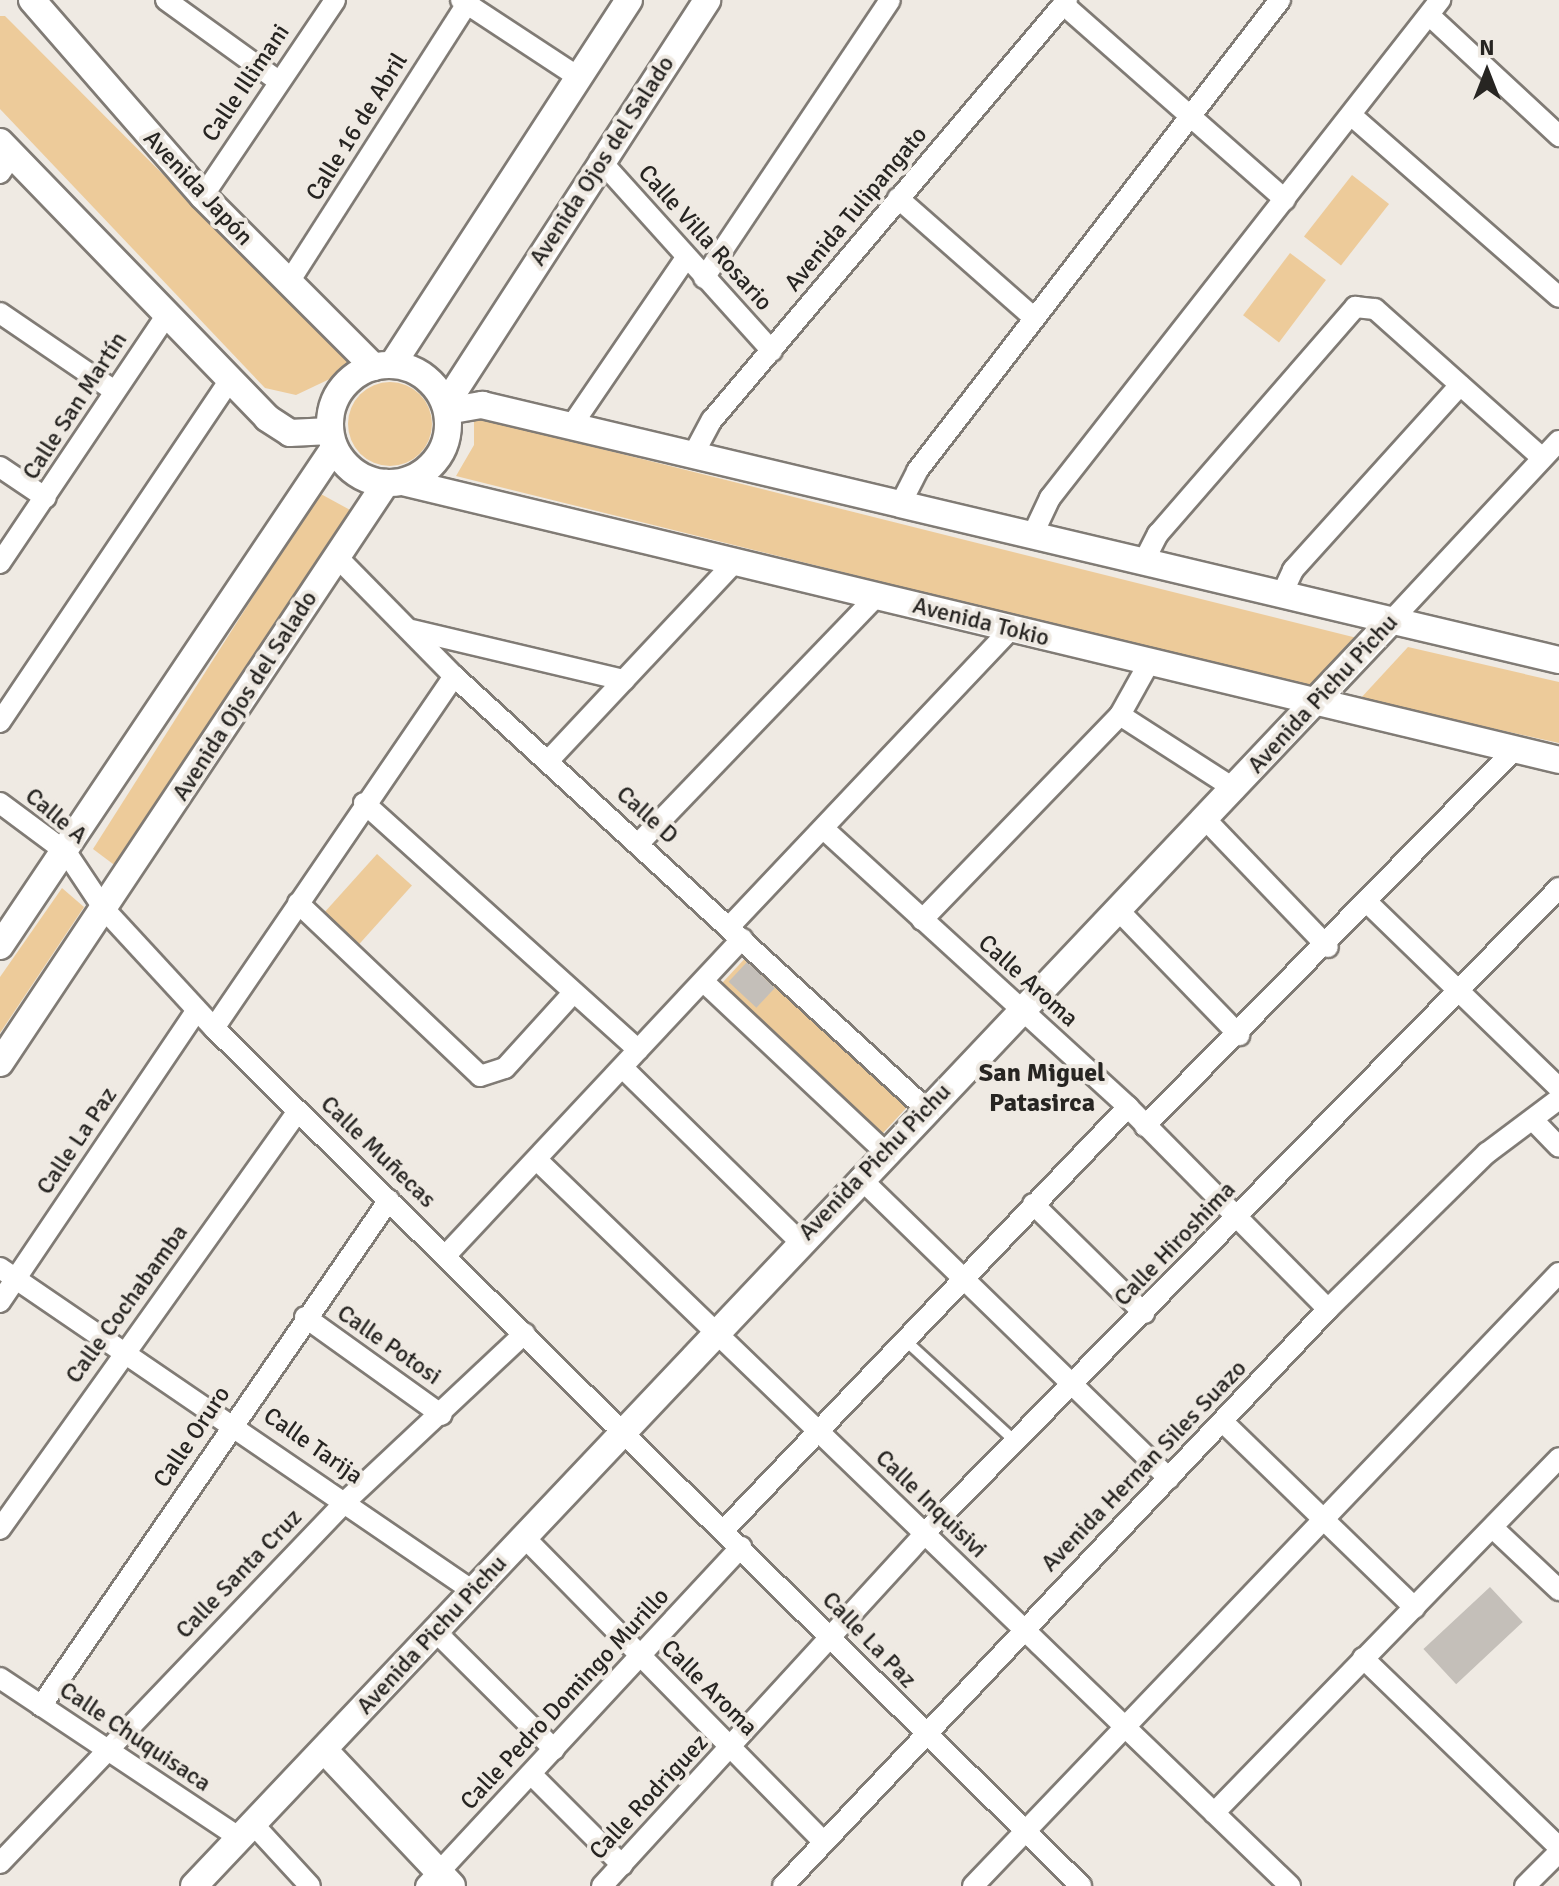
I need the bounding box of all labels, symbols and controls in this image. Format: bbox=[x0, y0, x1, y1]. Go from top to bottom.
street label: Calle Illimani bbox=[196, 19, 296, 147]
north arrow bbox=[1447, 32, 1527, 112]
text: N bbox=[1479, 34, 1495, 61]
street label: Calle 16 de Abril bbox=[300, 48, 414, 206]
street label: Avenida Ojos del Salado bbox=[523, 51, 681, 271]
street label: Avenida Tulipangato bbox=[779, 121, 933, 297]
street label: Avenida Japón bbox=[137, 124, 259, 252]
street label: Calle Villa Rosario bbox=[632, 159, 778, 317]
street label: Calle San Martín bbox=[17, 327, 133, 485]
street label: Avenida Ojos del Salado bbox=[166, 586, 324, 806]
street label: Avenida Tokio bbox=[910, 591, 1052, 653]
street label: Avenida Pichu Pichu bbox=[1242, 608, 1404, 780]
street label: Calle D bbox=[610, 780, 684, 850]
street label: Calle A bbox=[19, 782, 93, 850]
street label: Calle Aroma bbox=[972, 929, 1084, 1033]
district label: San Miguel Patasirca bbox=[979, 1058, 1105, 1120]
street label: Avenida Pichu Pichu bbox=[793, 1077, 957, 1247]
street label: Calle La Paz bbox=[31, 1082, 123, 1200]
street label: Calle Muñecas bbox=[314, 1090, 442, 1214]
street label: Calle Hiroshima bbox=[1108, 1176, 1242, 1312]
street label: Calle Cochabamba bbox=[60, 1219, 194, 1389]
street label: Calle Potosi bbox=[331, 1299, 447, 1391]
street label: Avenida Hernan Siles Suazo bbox=[1035, 1354, 1253, 1578]
street label: Calle Oruro bbox=[148, 1381, 236, 1493]
street label: Calle Tarija bbox=[258, 1401, 368, 1491]
street label: Calle Inquisivi bbox=[869, 1444, 993, 1564]
street label: Calle Santa Cruz bbox=[170, 1503, 308, 1645]
street label: Avenida Pichu Pichu bbox=[351, 1549, 513, 1721]
street label: Calle Pedro Domingo Murillo bbox=[455, 1582, 675, 1816]
street label: Calle La Paz bbox=[816, 1586, 922, 1694]
street label: Calle Aroma bbox=[655, 1634, 763, 1742]
street label: Calle Chuquisaca bbox=[54, 1676, 216, 1798]
street label: Calle Rodriguez bbox=[584, 1728, 714, 1866]

